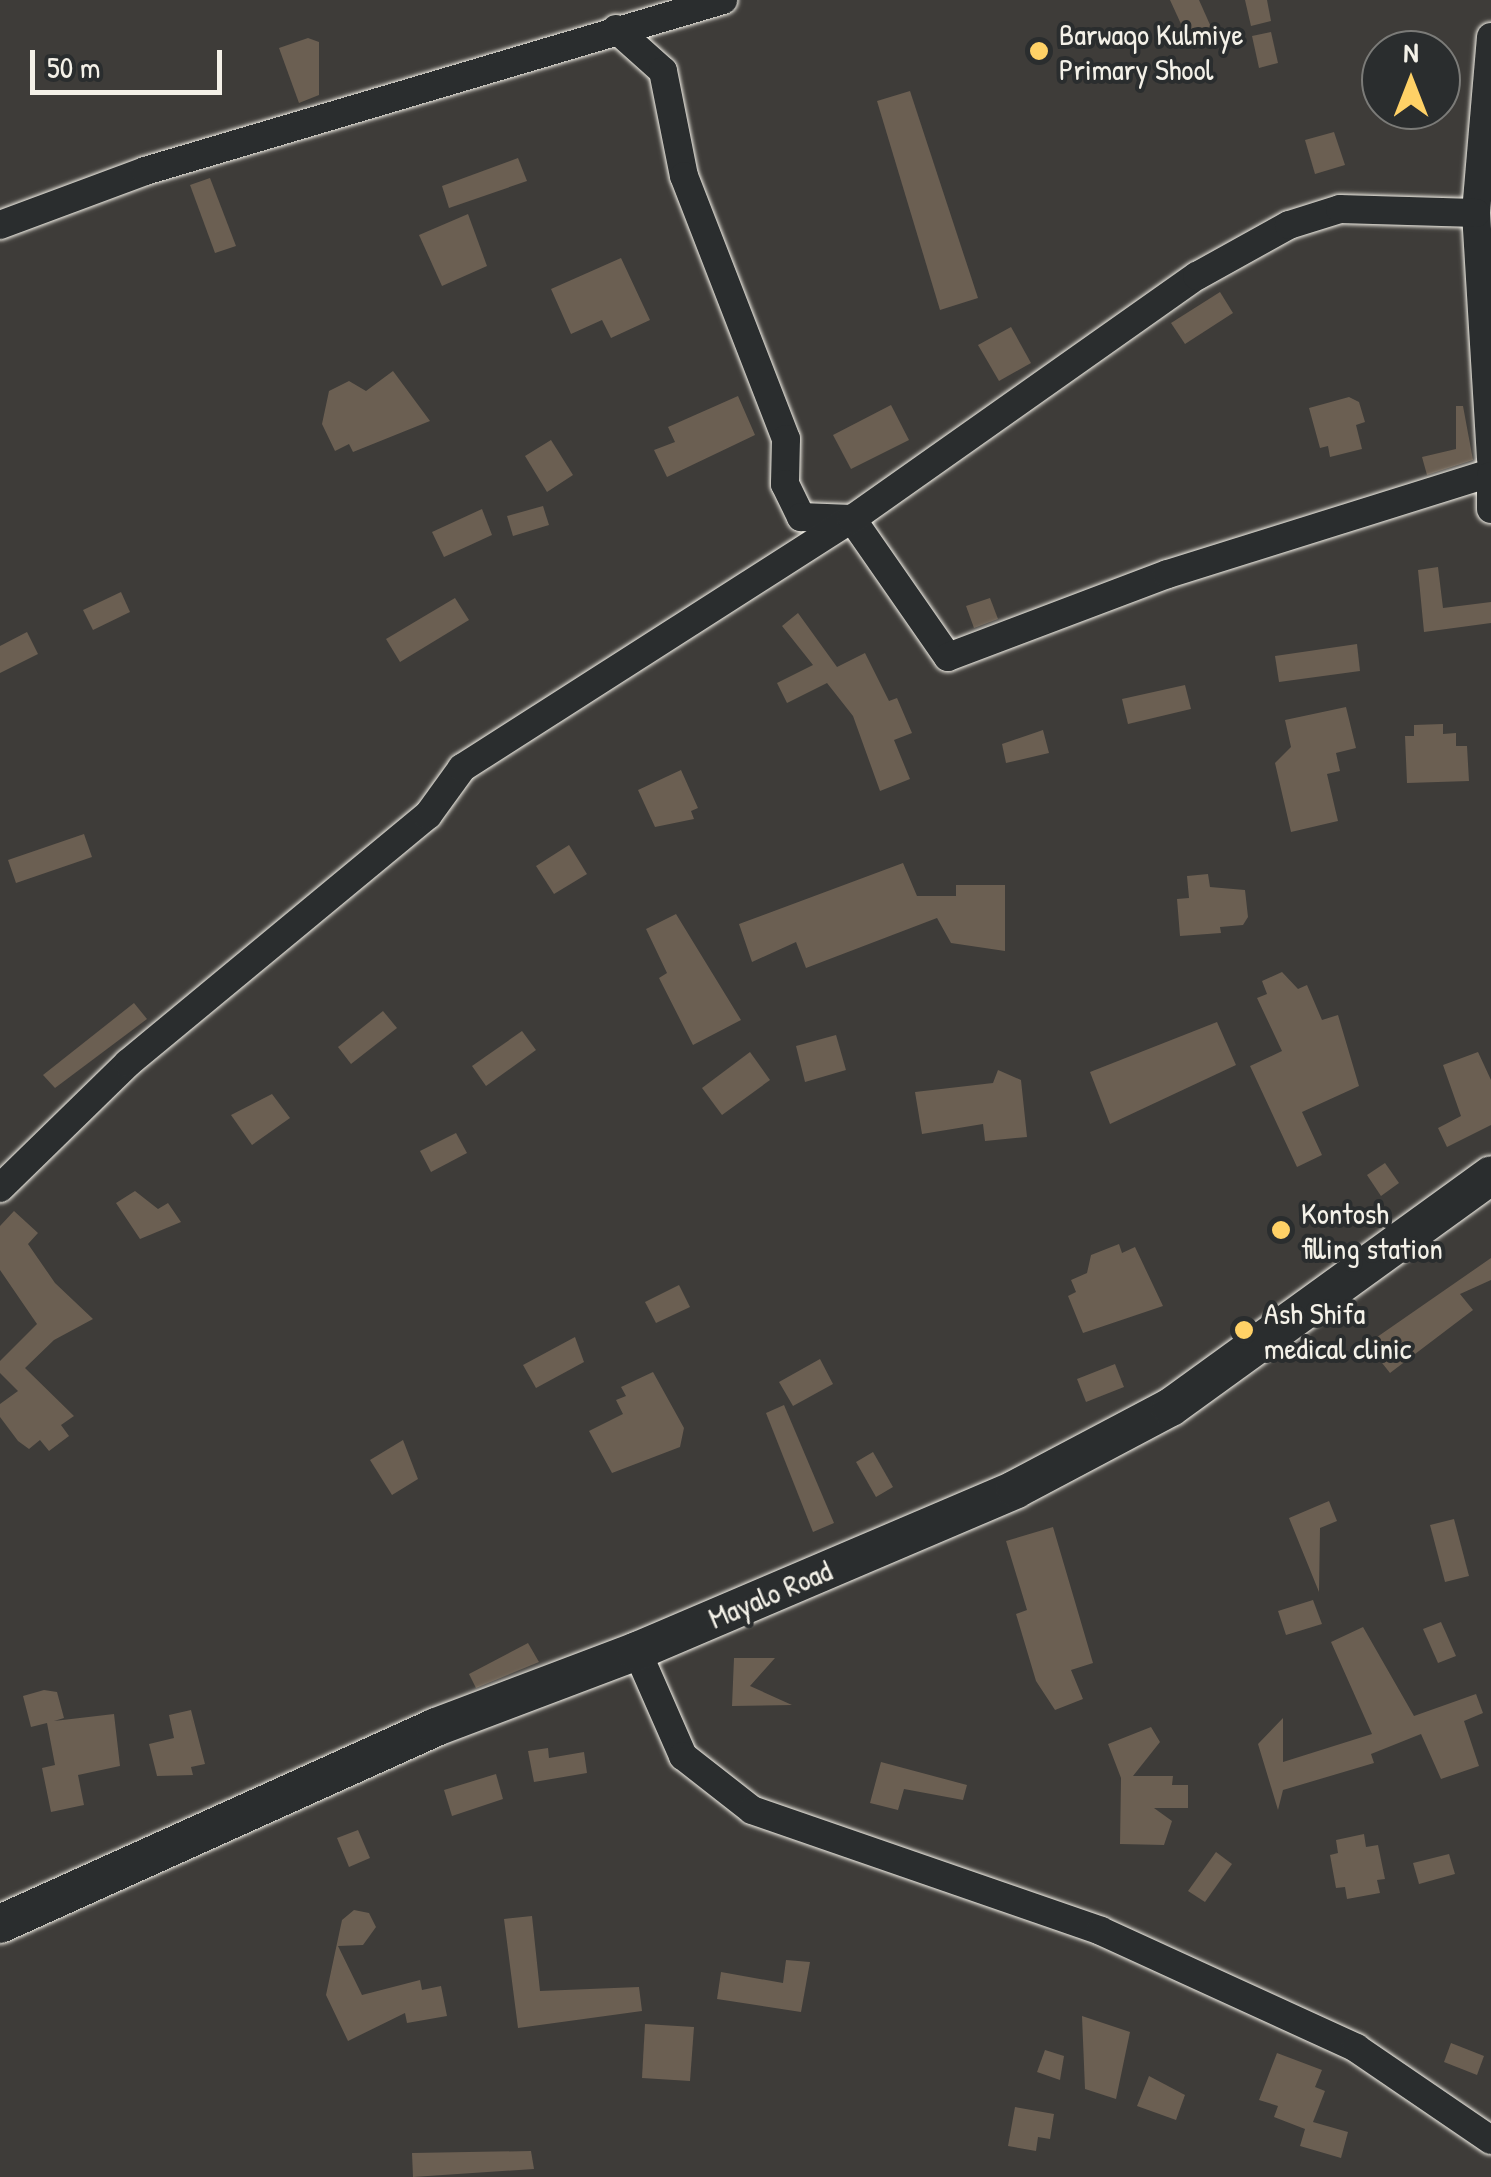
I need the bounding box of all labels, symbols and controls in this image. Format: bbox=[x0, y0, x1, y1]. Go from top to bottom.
place label: Barwaqo Kulmiye Primary Shool bbox=[1059, 16, 1243, 86]
scale bar bbox=[35, 30, 228, 92]
north arrow bbox=[1361, 30, 1461, 130]
text: N bbox=[1404, 33, 1418, 71]
marker: Barwaqo Kulmiye Primary Shool bbox=[1028, 40, 1050, 62]
text: 50 m bbox=[47, 47, 100, 87]
place label: Kontosh filling station bbox=[1301, 1195, 1443, 1266]
marker: Kontosh filling station bbox=[1270, 1219, 1292, 1241]
place label: Ash Shifa medical clinic bbox=[1264, 1295, 1411, 1366]
marker: Ash Shifa medical clinic bbox=[1233, 1319, 1255, 1341]
street label: Mayalo Road bbox=[703, 1552, 837, 1636]

